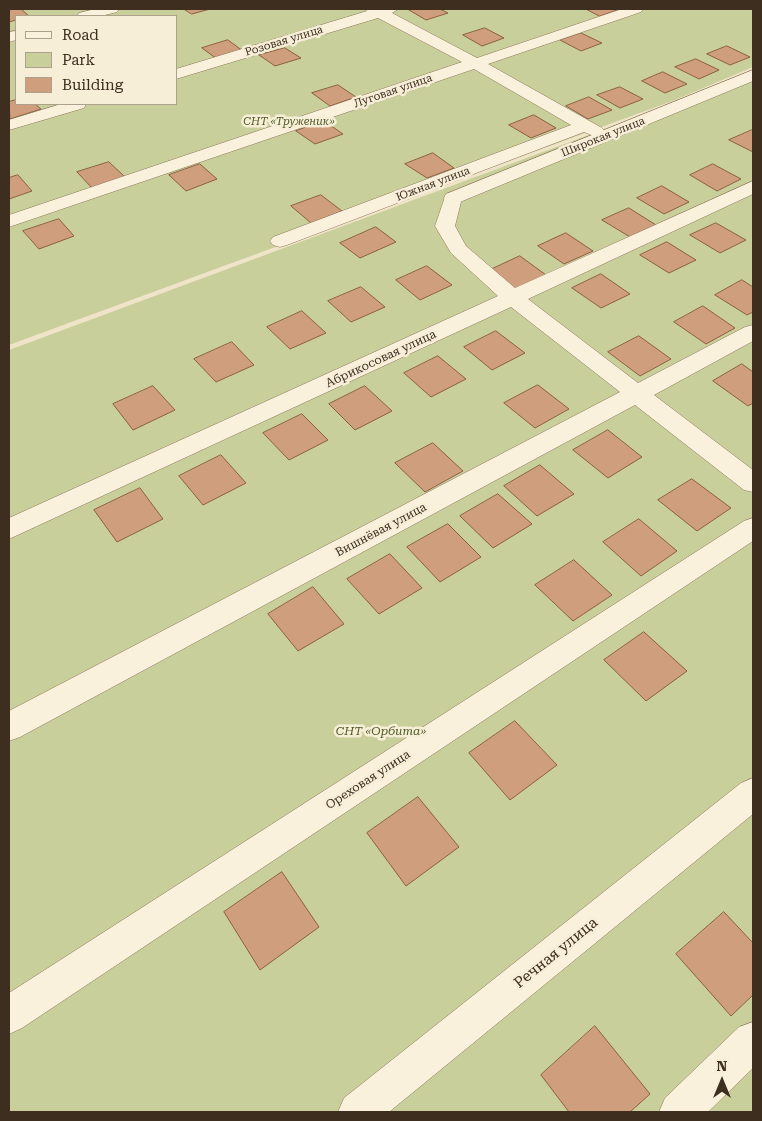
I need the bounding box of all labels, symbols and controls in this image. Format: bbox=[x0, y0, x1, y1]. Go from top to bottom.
legend bbox=[15, 15, 178, 105]
street label: Розовая улица bbox=[243, 23, 325, 59]
text: Road bbox=[62, 26, 99, 44]
text: Park bbox=[62, 51, 95, 69]
street label: Луговая улица bbox=[352, 71, 434, 111]
text: Building bbox=[62, 76, 123, 94]
street label: Широкая улица bbox=[559, 114, 647, 160]
park label: СНТ «Труженик» bbox=[243, 115, 335, 129]
street label: Южная улица bbox=[394, 164, 472, 204]
street label: Абрикосовая улица bbox=[324, 327, 438, 391]
street label: Вишнёвая улица bbox=[333, 500, 429, 560]
park label: СНТ «Орбита» bbox=[336, 724, 426, 738]
street label: Ореховая улица bbox=[323, 747, 413, 813]
street label: Речная улица bbox=[510, 914, 602, 992]
north arrow bbox=[697, 1056, 747, 1106]
text: N bbox=[717, 1058, 727, 1074]

